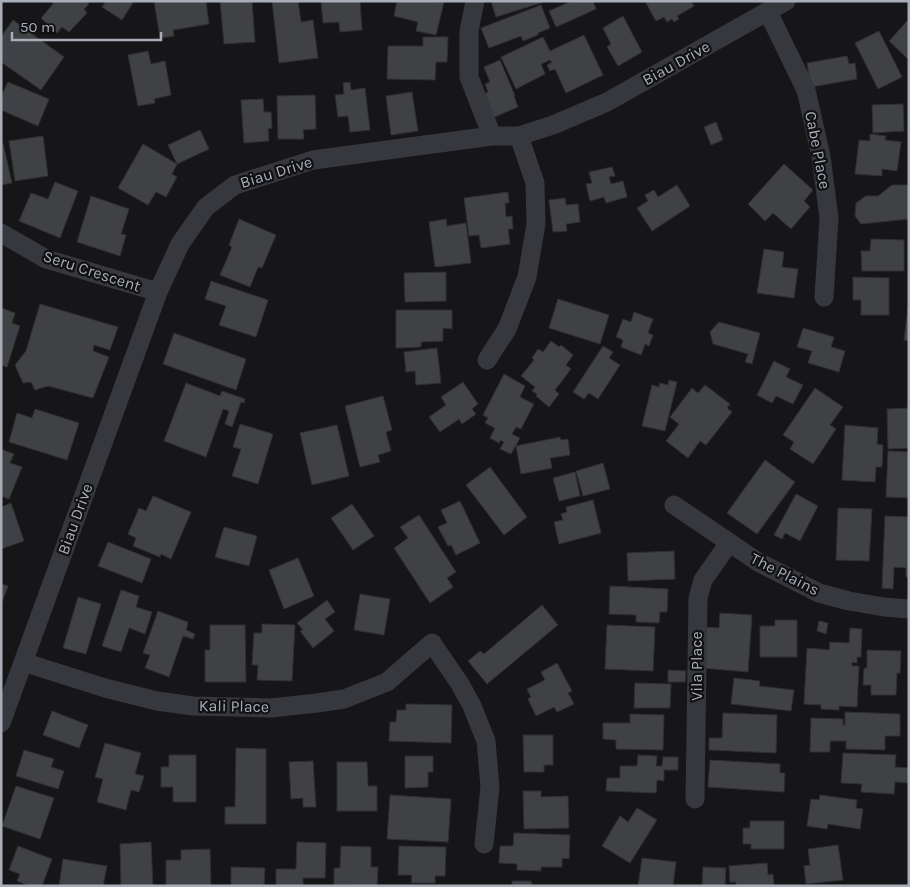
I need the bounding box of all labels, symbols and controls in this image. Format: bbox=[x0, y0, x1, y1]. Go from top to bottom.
scale bar bbox=[12, 10, 161, 42]
text: 50 m bbox=[20, 18, 55, 36]
street label: Biau Drive bbox=[639, 37, 713, 89]
street label: Cabe Place bbox=[801, 110, 835, 190]
street label: Biau Drive bbox=[238, 152, 314, 192]
street label: Seru Crescent bbox=[41, 246, 143, 296]
street label: Biau Drive bbox=[53, 481, 97, 557]
street label: The Plains bbox=[747, 549, 823, 599]
street label: Vila Place bbox=[687, 631, 706, 701]
street label: Kali Place bbox=[199, 696, 269, 716]

